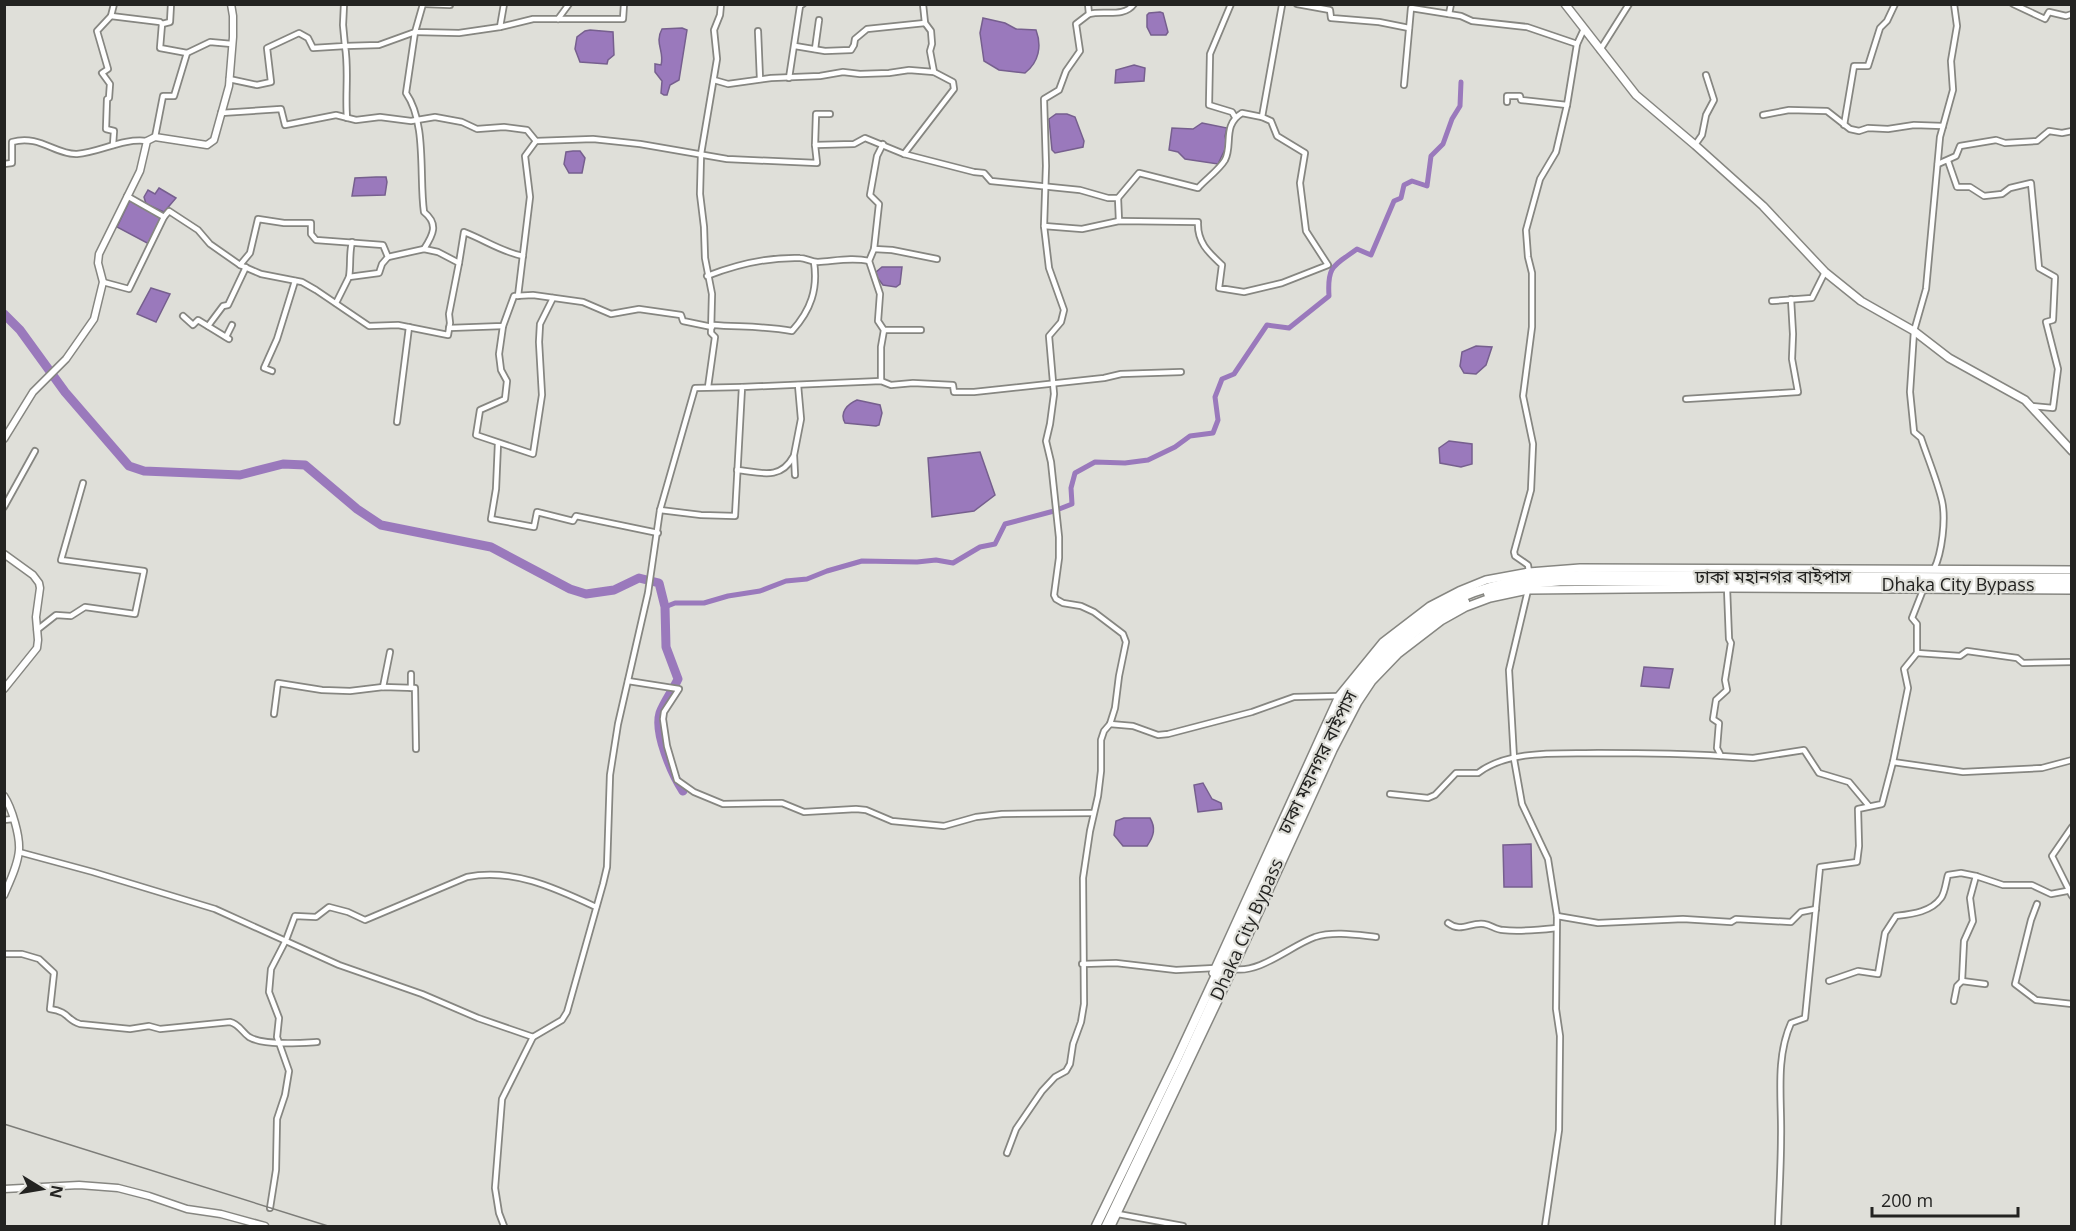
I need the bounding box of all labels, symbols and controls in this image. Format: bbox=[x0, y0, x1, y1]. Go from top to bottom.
street label: ঢাকা মহানগর বাইপাস bbox=[1694, 564, 1852, 588]
street label: Dhaka City Bypass bbox=[1881, 572, 2035, 596]
street label: ঢাকা মহানগর বাইপাস bbox=[1272, 686, 1362, 838]
street label: Dhaka City Bypass bbox=[1204, 854, 1288, 1004]
north arrow bbox=[12, 1159, 72, 1219]
scale bar bbox=[1872, 1180, 2018, 1218]
text: N bbox=[45, 1183, 69, 1200]
text: 200 m bbox=[1881, 1188, 1933, 1212]

